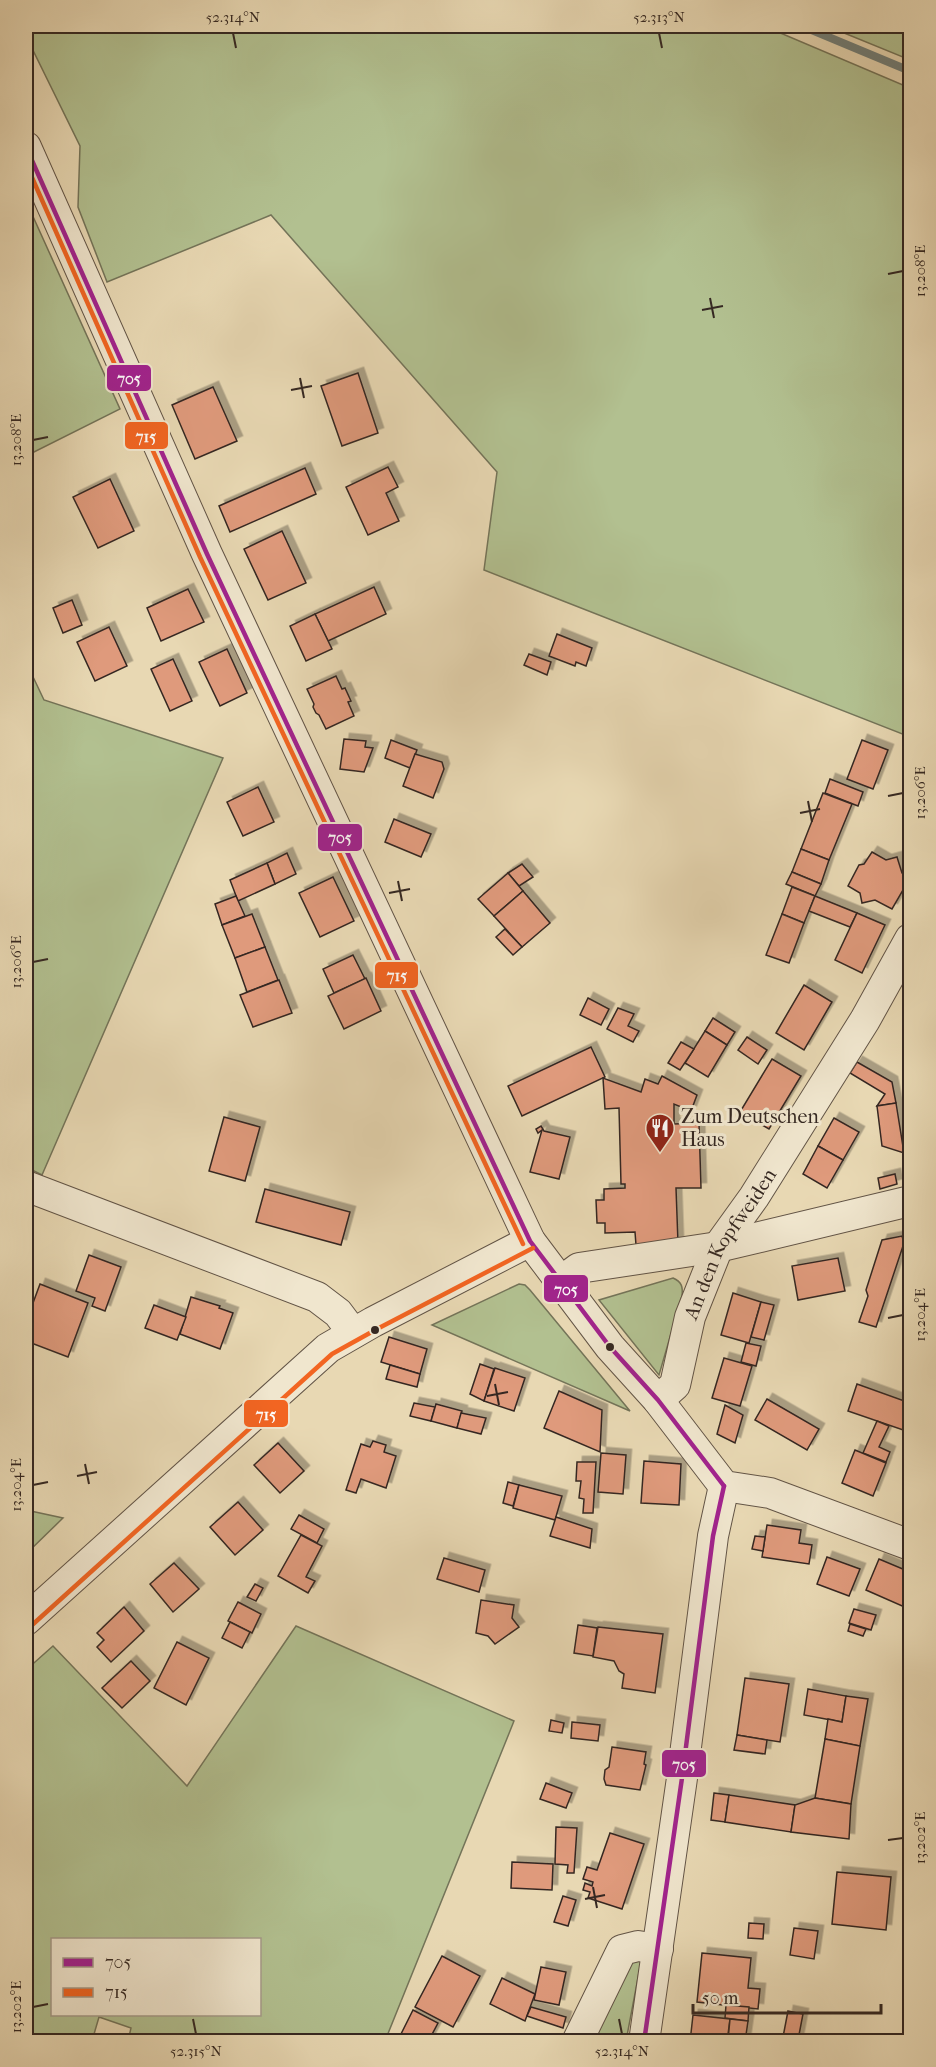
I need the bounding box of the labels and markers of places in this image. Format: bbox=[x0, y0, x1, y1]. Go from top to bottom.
place label: Zum Deutschen Haus bbox=[681, 1105, 819, 1151]
restaurant icon: Zum Deutschen Haus bbox=[644, 1112, 676, 1154]
unlabelled marker bbox=[369, 1324, 381, 1336]
unlabelled marker bbox=[604, 1341, 616, 1353]

